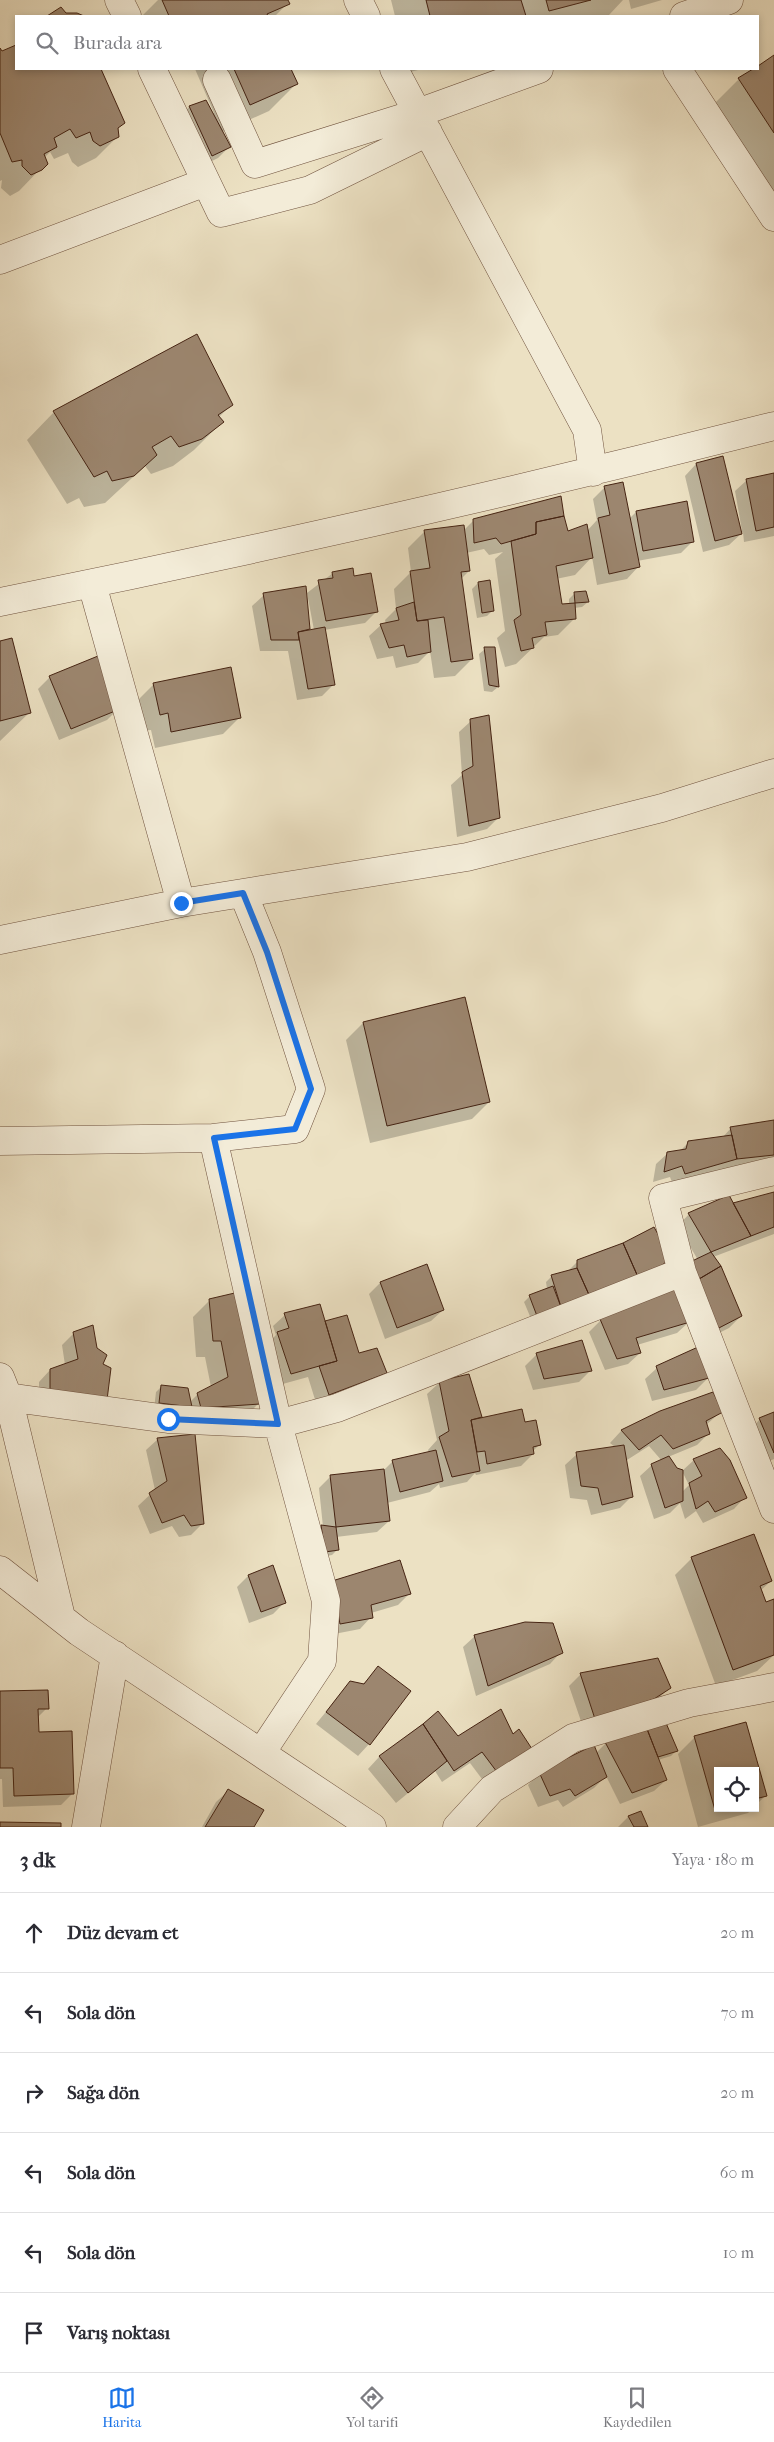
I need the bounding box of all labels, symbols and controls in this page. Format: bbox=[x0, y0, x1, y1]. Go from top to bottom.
search box bbox=[15, 15, 759, 70]
icon: search bbox=[33, 29, 61, 57]
text: Burada ara bbox=[73, 32, 162, 54]
route end bbox=[170, 892, 193, 915]
route start bbox=[157, 1408, 180, 1431]
map controls bbox=[714, 1767, 759, 1812]
button: locate bbox=[714, 1767, 759, 1812]
text: 3 dk bbox=[20, 1848, 55, 1872]
text: Yaya · 180 m bbox=[672, 1850, 754, 1869]
icon: ahead bbox=[20, 1919, 48, 1947]
text: Düz devam et bbox=[67, 1922, 178, 1944]
text: 20 m bbox=[720, 1923, 754, 1942]
icon: left bbox=[20, 1999, 48, 2027]
text: Sola dön bbox=[67, 2002, 135, 2024]
text: 70 m bbox=[721, 2003, 754, 2022]
icon: right bbox=[20, 2079, 48, 2107]
text: Sağa dön bbox=[67, 2082, 140, 2104]
text: 20 m bbox=[720, 2083, 754, 2102]
icon: left bbox=[20, 2159, 48, 2187]
text: Sola dön bbox=[67, 2162, 135, 2184]
text: 60 m bbox=[720, 2163, 754, 2182]
icon: left bbox=[20, 2239, 48, 2267]
text: Sola dön bbox=[67, 2242, 135, 2264]
text: 10 m bbox=[723, 2243, 754, 2262]
icon: arrive bbox=[20, 2319, 48, 2347]
text: Varış noktası bbox=[67, 2322, 170, 2344]
tab: Harita bbox=[102, 2384, 141, 2431]
tab: Yol tarifi bbox=[346, 2384, 398, 2431]
tab: Kaydedilen bbox=[603, 2384, 672, 2431]

